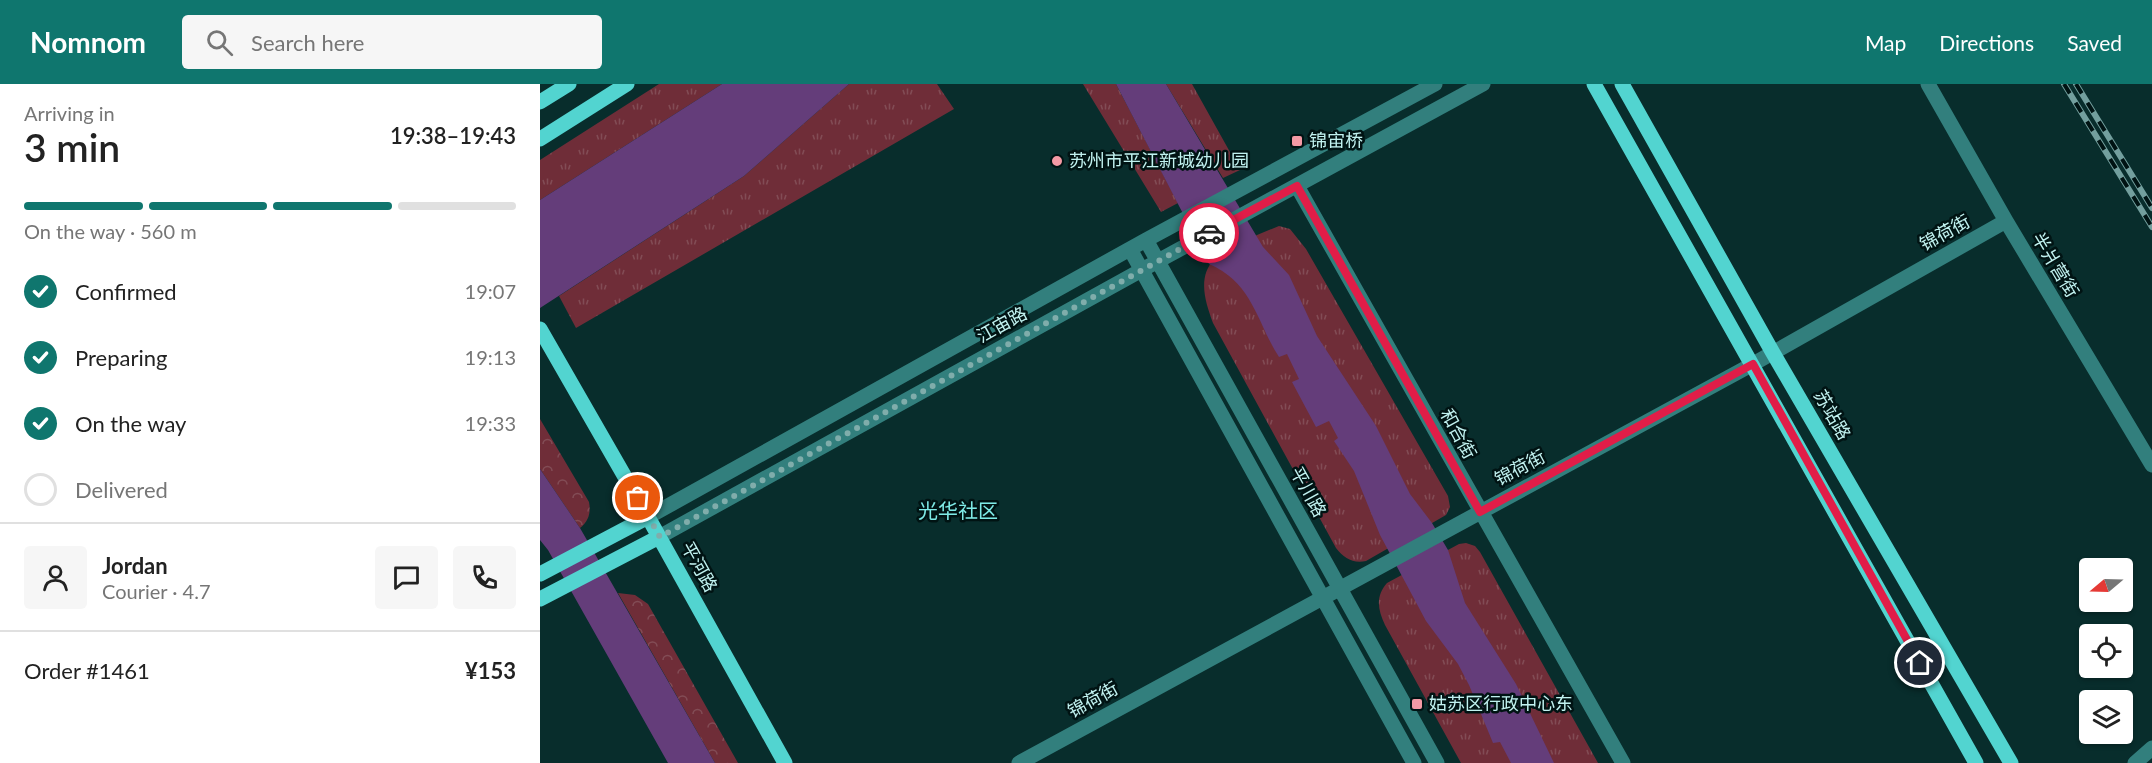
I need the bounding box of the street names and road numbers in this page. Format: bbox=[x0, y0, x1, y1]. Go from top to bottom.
street label: 锦荷街 bbox=[1916, 209, 1973, 255]
street label: 半爿营街 bbox=[2028, 228, 2084, 301]
street label: 江宙路 bbox=[973, 301, 1030, 347]
street label: 苏站路 bbox=[1810, 386, 1856, 443]
street label: 和合街 bbox=[1436, 405, 1482, 462]
street label: 锦荷街 bbox=[1491, 445, 1549, 490]
street label: 平川路 bbox=[1286, 463, 1332, 520]
street label: 平河路 bbox=[677, 538, 723, 595]
street label: 锦荷街 bbox=[1064, 676, 1121, 722]

